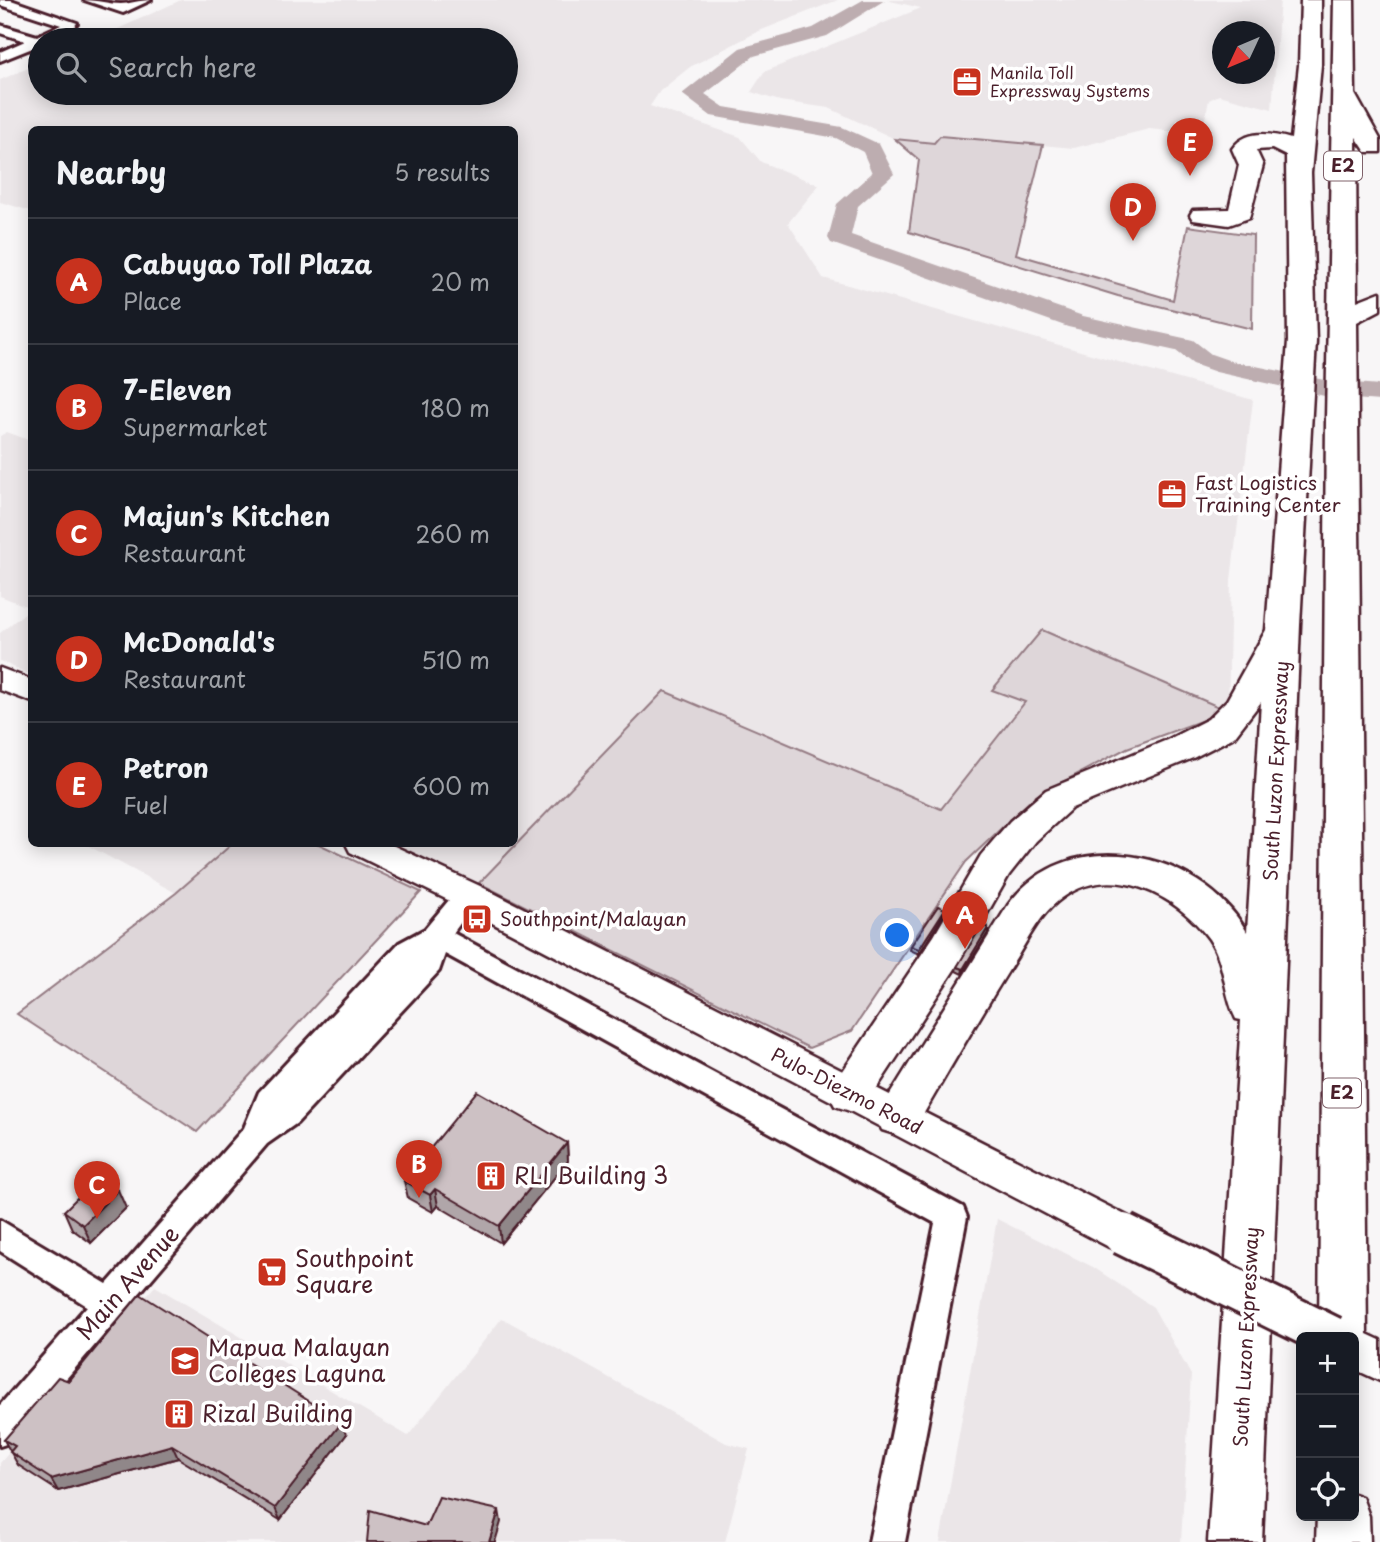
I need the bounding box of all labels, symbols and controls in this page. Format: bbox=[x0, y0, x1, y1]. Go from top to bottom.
north arrow bbox=[1212, 21, 1275, 84]
search box bbox=[28, 28, 518, 105]
text: Search here bbox=[108, 47, 257, 86]
icon: search bbox=[52, 48, 90, 86]
place label: Manila Toll Expressway Systems bbox=[990, 60, 1150, 102]
office icon: Manila Toll Expressway Systems bbox=[950, 65, 984, 99]
pin: E bbox=[1167, 118, 1213, 176]
text: Nearby bbox=[56, 149, 166, 194]
road number: E2 bbox=[1324, 152, 1362, 181]
text: 5 results bbox=[394, 154, 490, 189]
pin: D bbox=[1110, 183, 1156, 241]
text: Cabuyao Toll Plaza bbox=[123, 244, 372, 283]
text: A bbox=[70, 264, 88, 299]
text: 20 m bbox=[431, 264, 490, 299]
text: Place bbox=[123, 283, 182, 318]
text: 7-Eleven bbox=[123, 370, 232, 409]
text: B bbox=[71, 390, 87, 425]
text: 180 m bbox=[421, 390, 490, 425]
text: Supermarket bbox=[123, 409, 267, 444]
place label: Fast Logistics Training Center bbox=[1195, 468, 1341, 518]
office icon: Fast Logistics Training Center bbox=[1155, 477, 1189, 511]
text: Majun's Kitchen bbox=[123, 496, 330, 535]
text: C bbox=[70, 516, 88, 551]
text: 260 m bbox=[415, 516, 490, 551]
text: Restaurant bbox=[123, 535, 246, 570]
text: McDonald's bbox=[123, 622, 275, 661]
text: D bbox=[70, 642, 88, 677]
text: 510 m bbox=[421, 642, 490, 677]
street label: South Luzon Expressway bbox=[1255, 660, 1295, 882]
text: Restaurant bbox=[123, 661, 246, 696]
text: Petron bbox=[123, 748, 209, 787]
text: E bbox=[72, 768, 86, 803]
text: 600 m bbox=[412, 768, 490, 803]
text: Fuel bbox=[123, 787, 168, 822]
pin: A bbox=[942, 891, 988, 949]
bus stop icon: Southpoint/Malayan bbox=[460, 902, 494, 936]
place label: Southpoint/Malayan bbox=[500, 904, 687, 932]
your location bbox=[880, 918, 914, 952]
street label: Pulo-Diezmo Road bbox=[767, 1040, 928, 1140]
road number: E2 bbox=[1323, 1078, 1361, 1108]
pin: B bbox=[396, 1140, 442, 1198]
place label: RLI Building 3 bbox=[514, 1157, 668, 1192]
building icon: RLI Building 3 bbox=[474, 1159, 508, 1193]
pin: C bbox=[74, 1161, 120, 1219]
street label: Main Avenue bbox=[67, 1217, 187, 1347]
street label: South Luzon Expressway bbox=[1225, 1226, 1265, 1448]
place label: Southpoint Square bbox=[295, 1240, 414, 1301]
supermarket icon: Southpoint Square bbox=[255, 1255, 289, 1289]
place label: Mapua Malayan Colleges Laguna bbox=[208, 1329, 390, 1390]
map controls bbox=[1296, 1332, 1359, 1521]
button: + bbox=[1296, 1332, 1359, 1395]
school or university icon: Mapua Malayan Colleges Laguna bbox=[168, 1344, 202, 1378]
place label: Rizal Building bbox=[202, 1395, 353, 1430]
button: − bbox=[1296, 1395, 1359, 1458]
building icon: Rizal Building bbox=[162, 1397, 196, 1431]
button: locate bbox=[1296, 1458, 1359, 1521]

